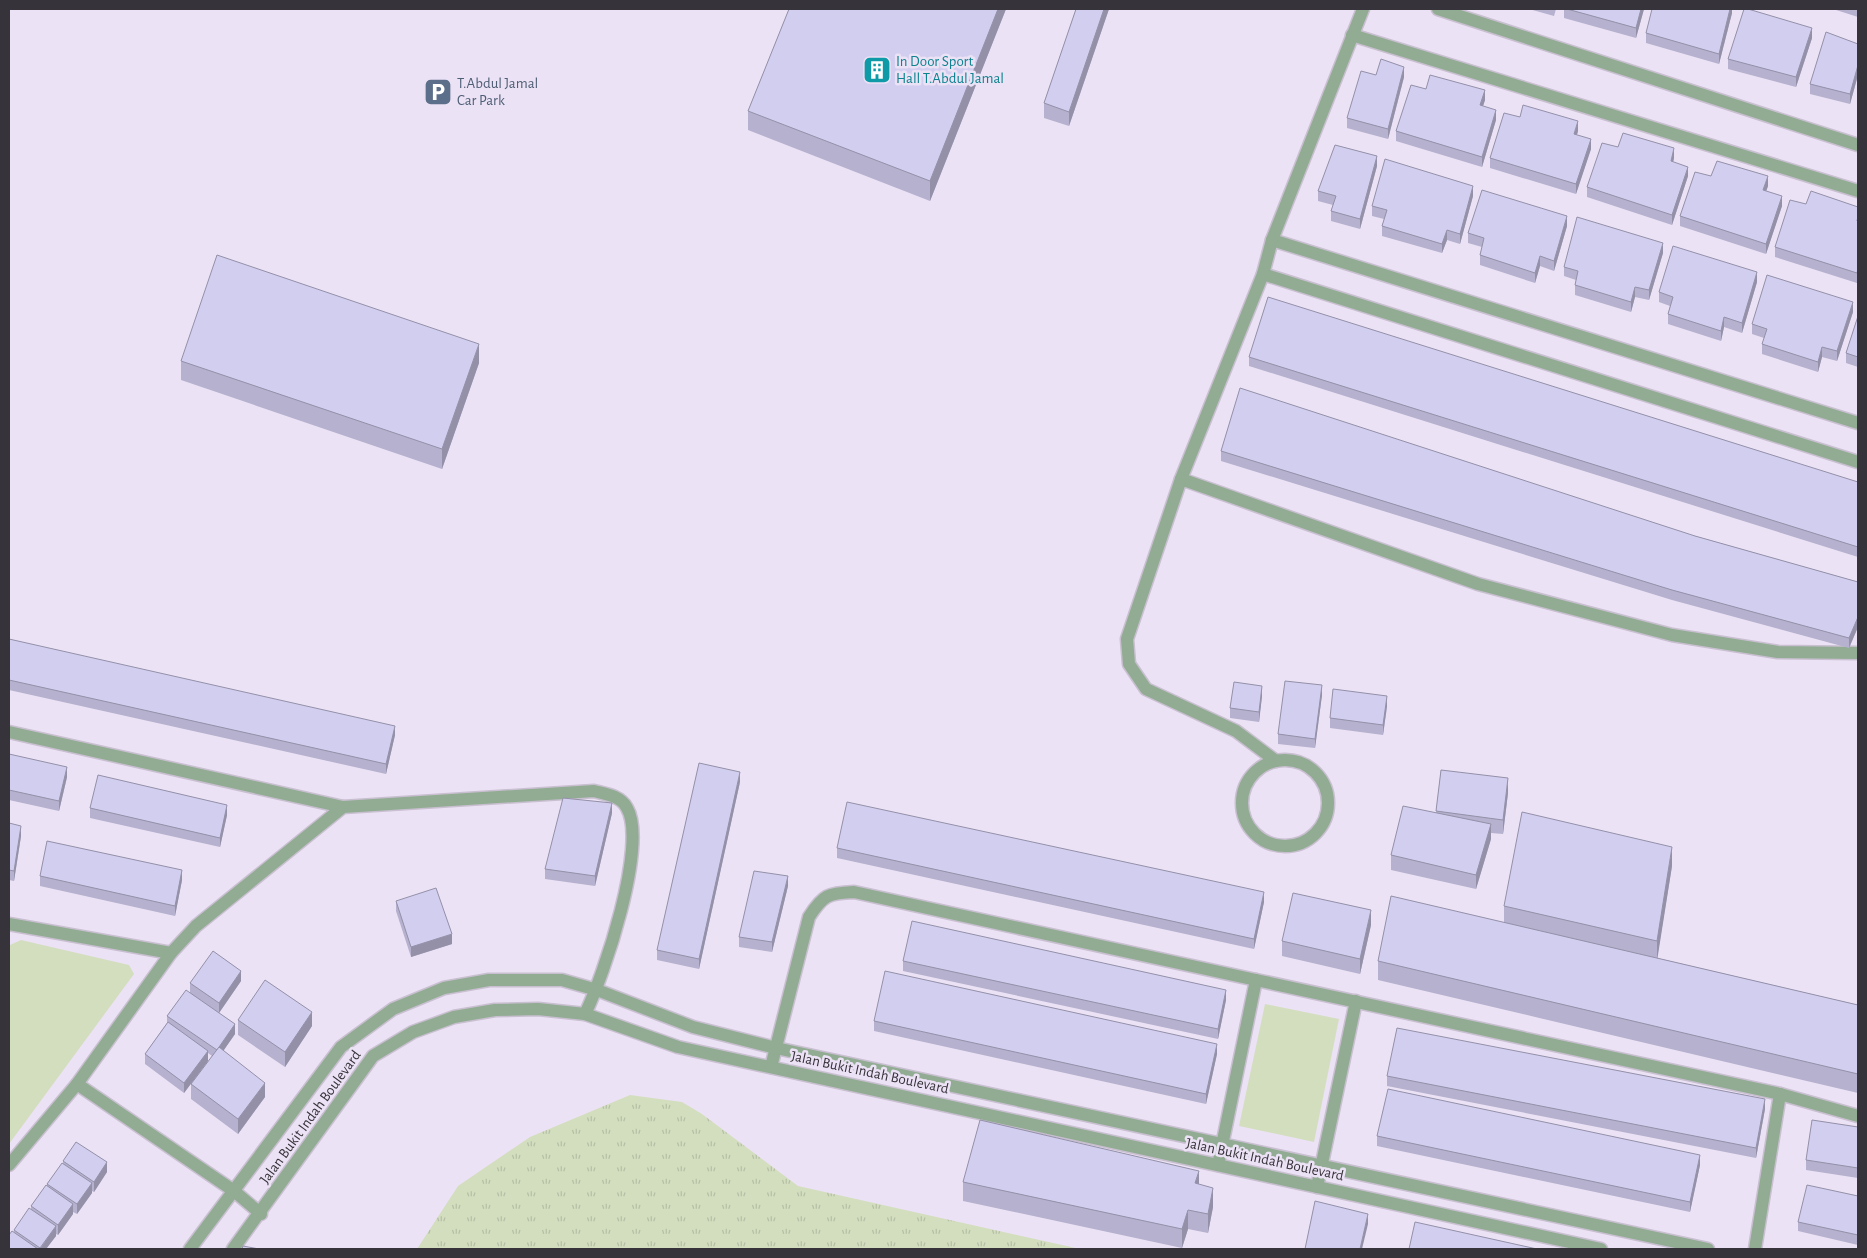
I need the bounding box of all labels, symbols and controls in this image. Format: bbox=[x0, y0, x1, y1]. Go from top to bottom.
place label: In Door Sport Hall T.Abdul Jamal bbox=[896, 54, 1004, 86]
building icon: In Door Sport Hall T.Abdul Jamal bbox=[862, 55, 892, 85]
place label: T.Abdul Jamal Car Park bbox=[457, 76, 538, 108]
parking icon: T.Abdul Jamal Car Park bbox=[423, 77, 453, 107]
street label: Jalan Bukit Indah Boulevard bbox=[257, 1048, 364, 1187]
street label: Jalan Bukit Indah Boulevard bbox=[790, 1048, 950, 1097]
street label: Jalan Bukit Indah Boulevard bbox=[1185, 1135, 1345, 1184]

